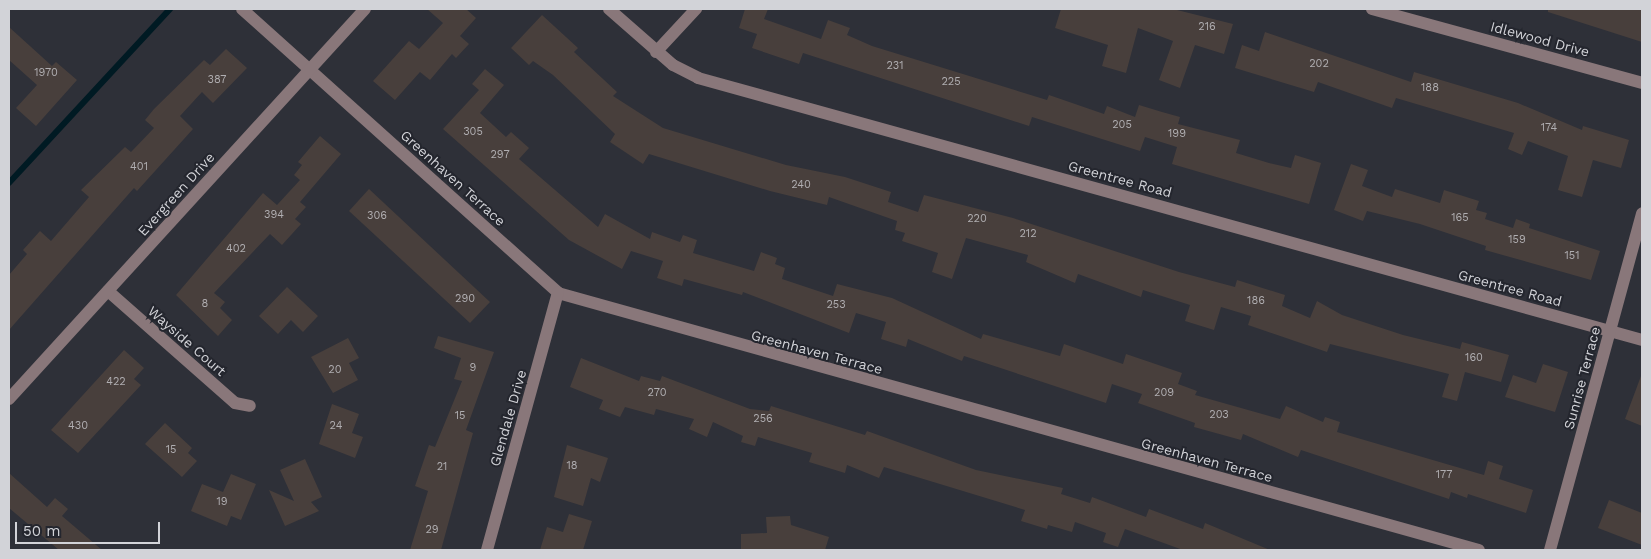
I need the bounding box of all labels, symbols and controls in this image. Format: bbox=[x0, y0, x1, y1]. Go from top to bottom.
street label: Idlewood Drive bbox=[1489, 18, 1591, 60]
house number: 216 bbox=[1198, 20, 1216, 34]
house number: 202 bbox=[1309, 57, 1329, 71]
house number: 231 bbox=[886, 59, 904, 73]
house number: 1970 bbox=[34, 66, 58, 80]
house number: 387 bbox=[208, 73, 226, 87]
house number: 225 bbox=[941, 75, 961, 89]
house number: 188 bbox=[1421, 81, 1439, 95]
house number: 205 bbox=[1112, 118, 1132, 132]
house number: 174 bbox=[1541, 121, 1557, 135]
house number: 305 bbox=[463, 125, 483, 139]
street label: Greenhaven Terrace bbox=[397, 126, 509, 230]
house number: 199 bbox=[1168, 127, 1186, 141]
house number: 297 bbox=[490, 148, 510, 162]
street label: Evergreen Drive bbox=[134, 149, 218, 239]
street label: Greentree Road bbox=[1066, 157, 1174, 201]
house number: 401 bbox=[130, 160, 148, 174]
house number: 240 bbox=[791, 178, 811, 192]
house number: 394 bbox=[264, 208, 284, 222]
house number: 306 bbox=[367, 209, 387, 223]
house number: 165 bbox=[1451, 211, 1469, 225]
house number: 220 bbox=[967, 212, 987, 226]
house number: 212 bbox=[1019, 227, 1037, 241]
house number: 159 bbox=[1508, 233, 1526, 247]
house number: 402 bbox=[226, 242, 246, 256]
house number: 151 bbox=[1565, 249, 1579, 263]
street label: Greentree Road bbox=[1456, 266, 1564, 310]
house number: 290 bbox=[455, 292, 475, 306]
house number: 186 bbox=[1247, 294, 1265, 308]
house number: 8 bbox=[202, 297, 208, 311]
house number: 253 bbox=[826, 298, 846, 312]
street label: Wayside Court bbox=[145, 303, 229, 379]
street label: Sunrise Terrace bbox=[1560, 325, 1604, 431]
street label: Greenhaven Terrace bbox=[749, 326, 885, 378]
house number: 160 bbox=[1465, 351, 1483, 365]
house number: 9 bbox=[470, 361, 476, 375]
house number: 20 bbox=[328, 363, 342, 377]
street label: Glendale Drive bbox=[486, 368, 530, 468]
house number: 422 bbox=[106, 375, 126, 389]
house number: 270 bbox=[648, 386, 666, 400]
house number: 209 bbox=[1154, 386, 1174, 400]
house number: 203 bbox=[1209, 408, 1229, 422]
house number: 15 bbox=[455, 409, 465, 423]
house number: 256 bbox=[753, 412, 773, 426]
house number: 430 bbox=[68, 419, 88, 433]
house number: 24 bbox=[330, 419, 342, 433]
street label: Greenhaven Terrace bbox=[1139, 434, 1275, 486]
house number: 15 bbox=[166, 443, 176, 457]
house number: 18 bbox=[566, 459, 578, 473]
house number: 21 bbox=[437, 460, 447, 474]
house number: 177 bbox=[1436, 468, 1452, 482]
house number: 19 bbox=[216, 495, 228, 509]
scale bar bbox=[18, 512, 162, 544]
text: 50 m bbox=[23, 522, 60, 540]
house number: 29 bbox=[425, 523, 439, 537]

